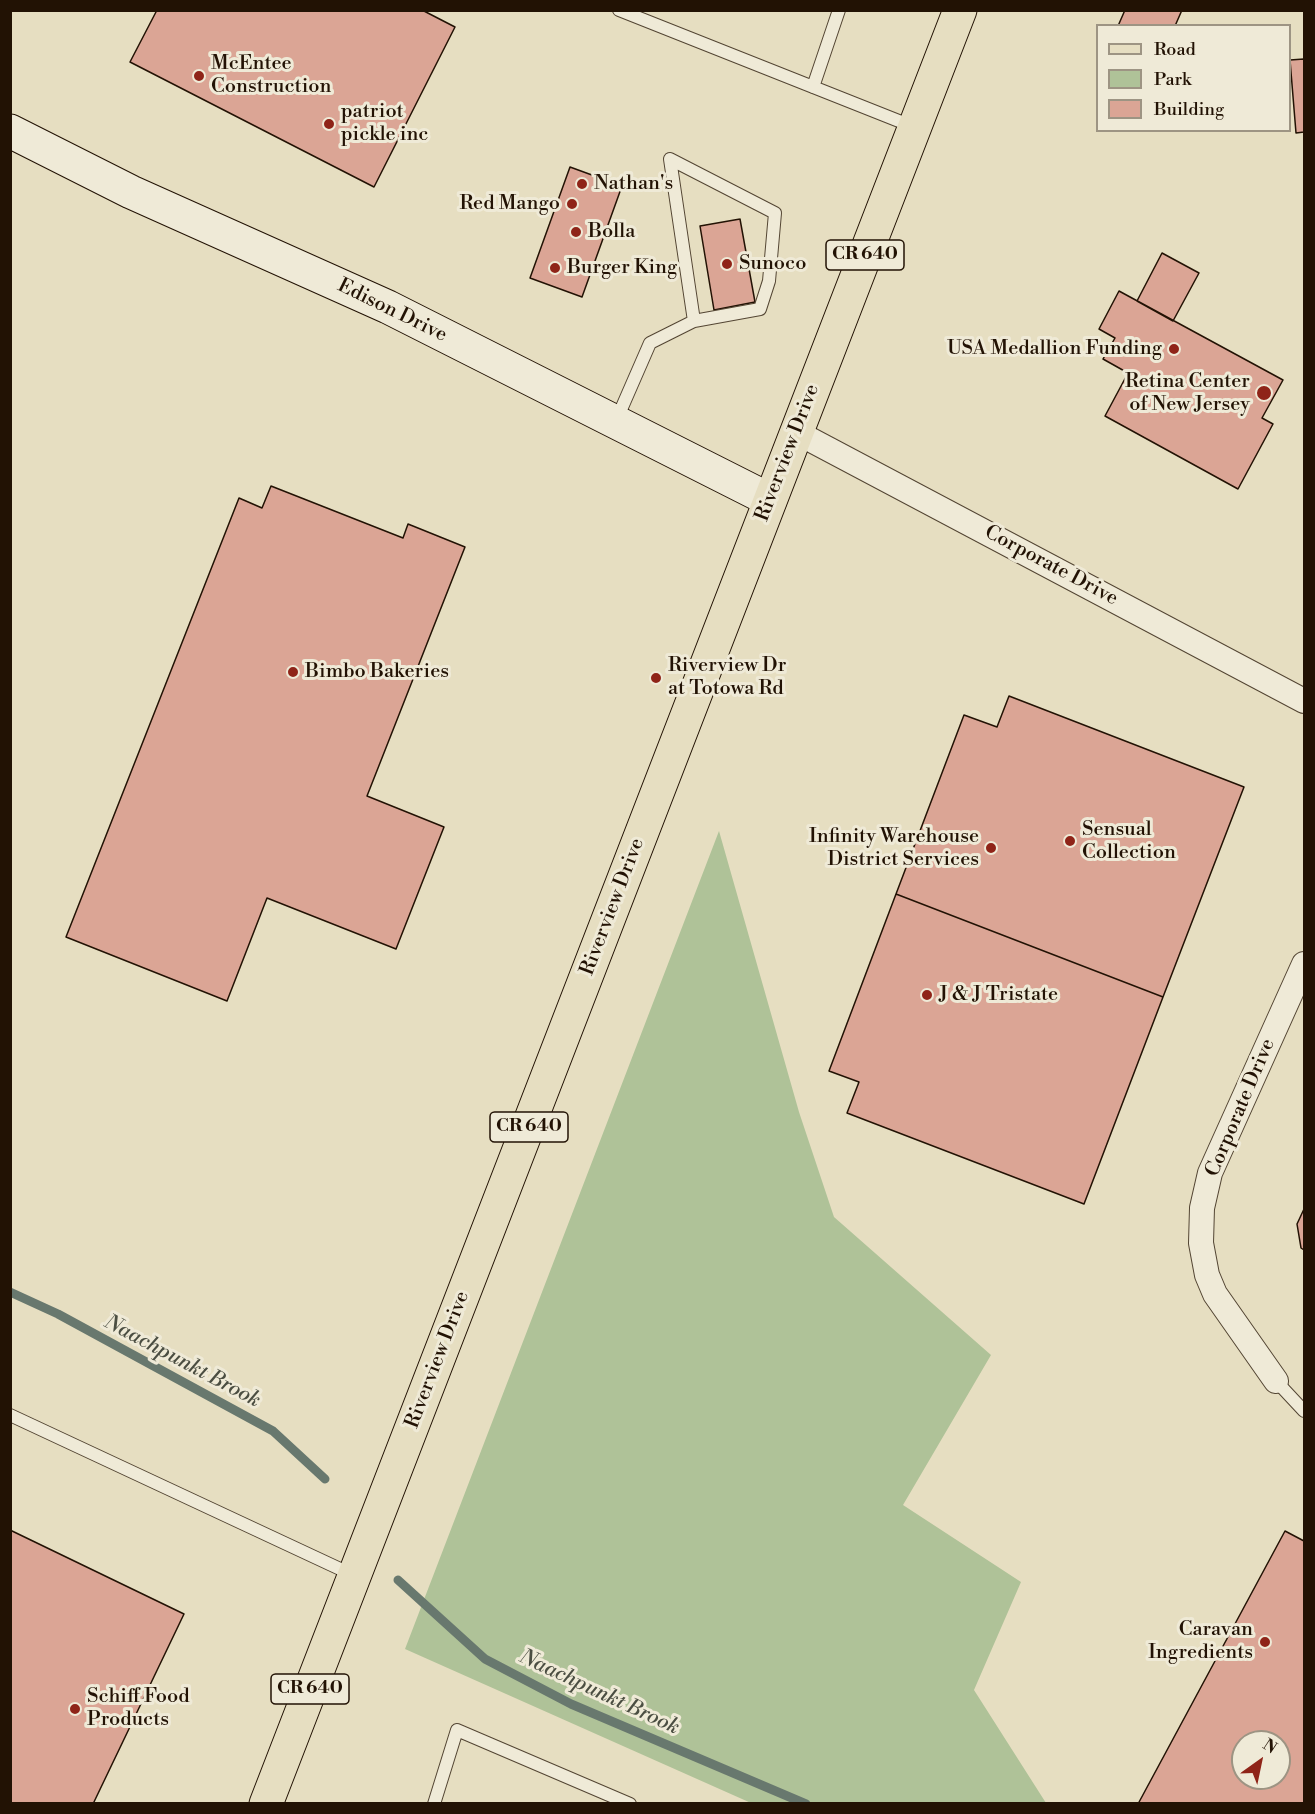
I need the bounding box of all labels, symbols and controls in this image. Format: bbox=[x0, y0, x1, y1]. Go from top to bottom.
legend bbox=[1096, 24, 1291, 132]
text: Road bbox=[1154, 38, 1196, 61]
place label: McEntee Construction bbox=[211, 52, 331, 99]
text: Park bbox=[1154, 68, 1191, 91]
marker: McEntee Construction bbox=[192, 69, 206, 83]
text: Building bbox=[1154, 98, 1224, 121]
place label: patriot pickle inc bbox=[341, 100, 428, 147]
marker: patriot pickle inc bbox=[322, 117, 336, 131]
place label: Nathan's bbox=[594, 172, 673, 196]
marker: Nathan's bbox=[575, 177, 589, 191]
place label: Red Mango bbox=[459, 192, 560, 216]
marker: Red Mango bbox=[565, 197, 579, 211]
place label: Bolla bbox=[588, 220, 635, 244]
marker: Bolla bbox=[569, 225, 583, 239]
road number: CR 640 bbox=[826, 240, 904, 270]
place label: Sunoco bbox=[739, 252, 806, 276]
place label: Burger King bbox=[567, 256, 677, 280]
marker: Sunoco bbox=[720, 257, 734, 271]
marker: Burger King bbox=[548, 261, 562, 275]
street label: Edison Drive bbox=[333, 274, 451, 348]
place label: USA Medallion Funding bbox=[947, 337, 1162, 361]
marker: USA Medallion Funding bbox=[1167, 342, 1181, 356]
place label: Retina Center of New Jersey bbox=[1125, 370, 1250, 417]
street label: Riverview Drive bbox=[751, 381, 825, 525]
marker: Retina Center of New Jersey bbox=[1255, 384, 1273, 402]
street label: Corporate Drive bbox=[980, 521, 1122, 611]
place label: Riverview Dr at Totowa Rd bbox=[668, 654, 786, 701]
place label: Bimbo Bakeries bbox=[305, 660, 449, 684]
marker: Bimbo Bakeries bbox=[286, 665, 300, 679]
marker: Riverview Dr at Totowa Rd bbox=[649, 671, 663, 685]
place label: Sensual Collection bbox=[1082, 818, 1176, 865]
place label: Infinity Warehouse District Services bbox=[809, 825, 979, 872]
marker: Sensual Collection bbox=[1063, 834, 1077, 848]
street label: Riverview Drive bbox=[576, 835, 650, 979]
marker: Infinity Warehouse District Services bbox=[984, 841, 998, 855]
place label: J & J Tristate bbox=[939, 983, 1058, 1007]
marker: J & J Tristate bbox=[920, 988, 934, 1002]
street label: Corporate Drive bbox=[1201, 1035, 1281, 1181]
road number: CR 640 bbox=[490, 1112, 568, 1142]
street label: Riverview Drive bbox=[401, 1288, 475, 1432]
water label: Naachpunkt Brook bbox=[99, 1310, 265, 1414]
place label: Caravan Ingredients bbox=[1148, 1618, 1253, 1665]
marker: Caravan Ingredients bbox=[1258, 1635, 1272, 1649]
water label: Naachpunkt Brook bbox=[515, 1645, 683, 1741]
road number: CR 640 bbox=[271, 1674, 349, 1704]
place label: Schiff Food Products bbox=[87, 1685, 190, 1732]
marker: Schiff Food Products bbox=[68, 1702, 82, 1716]
north arrow bbox=[1231, 1730, 1291, 1790]
text: N bbox=[1259, 1735, 1280, 1758]

